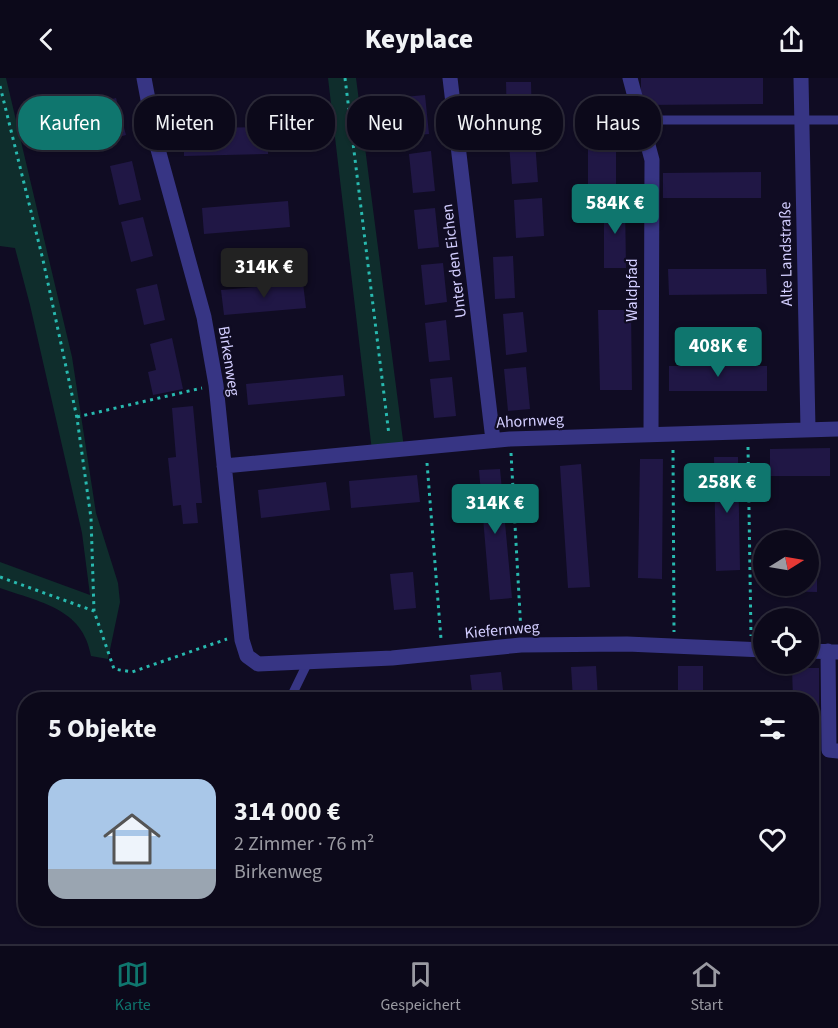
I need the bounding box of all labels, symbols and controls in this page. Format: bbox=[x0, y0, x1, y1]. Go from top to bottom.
text: Keyplace bbox=[365, 20, 473, 59]
icon: back bbox=[30, 23, 63, 56]
icon: share bbox=[775, 23, 808, 56]
chip: Kaufen bbox=[18, 96, 122, 150]
chip: Mieten bbox=[134, 96, 235, 150]
chip: Filter bbox=[247, 96, 335, 150]
chip: Neu bbox=[347, 96, 424, 150]
chip: Wohnung bbox=[436, 96, 563, 150]
chip: Haus bbox=[575, 96, 661, 150]
pin: 584K € bbox=[566, 184, 664, 235]
text: 584K € bbox=[586, 189, 644, 217]
street label: Alte Landstraße bbox=[774, 201, 798, 307]
street label: Unter den Eichen bbox=[436, 203, 472, 319]
pin: 314K € bbox=[215, 248, 313, 299]
text: 314K € bbox=[235, 253, 293, 281]
street label: Waldpfad bbox=[621, 258, 643, 322]
street label: Birkenweg bbox=[213, 324, 245, 398]
pin: 408K € bbox=[669, 327, 767, 378]
text: 408K € bbox=[689, 332, 747, 360]
street label: Ahornweg bbox=[496, 408, 564, 434]
pin: 258K € bbox=[678, 463, 776, 514]
text: 258K € bbox=[698, 468, 756, 496]
pin: 314K € bbox=[446, 484, 544, 535]
text: 314K € bbox=[466, 489, 524, 517]
north arrow bbox=[753, 530, 819, 596]
map controls bbox=[753, 530, 819, 674]
button: locate bbox=[753, 608, 819, 674]
street label: Kiefernweg bbox=[464, 616, 540, 644]
text: 5 Objekte bbox=[48, 710, 157, 747]
icon: filters bbox=[756, 712, 789, 745]
text: 314 000 € bbox=[234, 793, 341, 830]
icon: home bbox=[96, 803, 168, 875]
icon: heart bbox=[756, 823, 789, 856]
text: 2 Zimmer · 76 m² bbox=[234, 830, 374, 858]
text: Birkenweg bbox=[234, 858, 322, 886]
tab: Karte bbox=[115, 958, 151, 1016]
tab: Gespeichert bbox=[380, 958, 461, 1016]
tab: Start bbox=[690, 958, 723, 1016]

